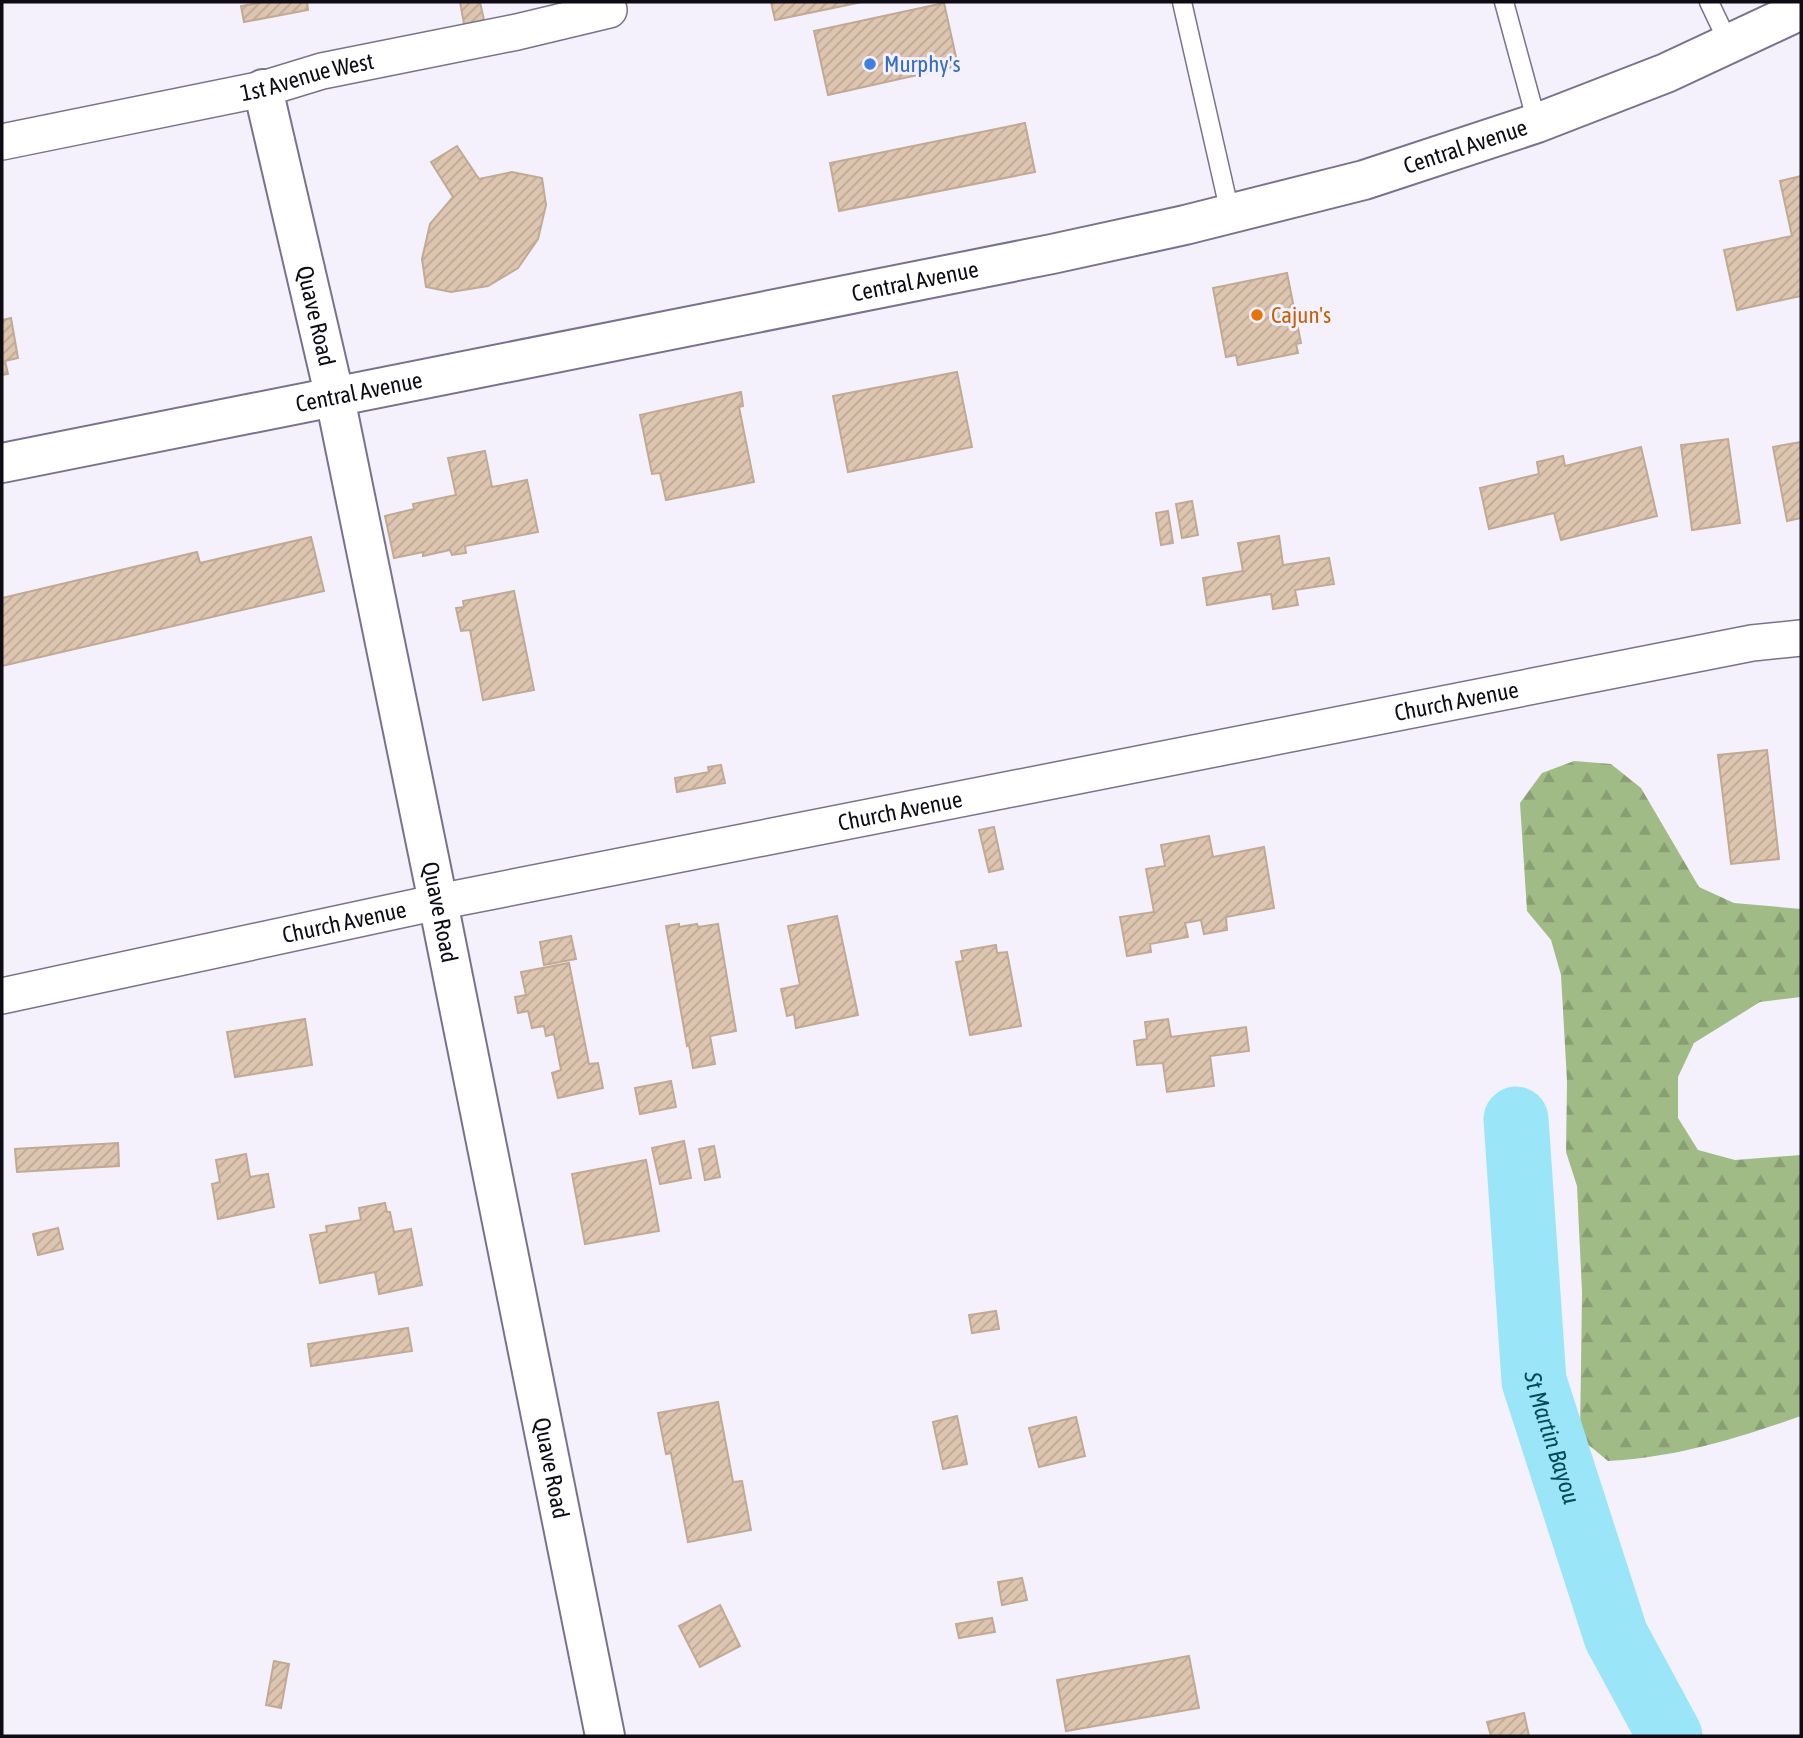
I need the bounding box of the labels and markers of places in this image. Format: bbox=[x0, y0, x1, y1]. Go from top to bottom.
place label: Murphy's bbox=[884, 51, 961, 77]
marker: Murphy's bbox=[862, 56, 878, 72]
place label: Cajun's bbox=[1271, 302, 1331, 328]
marker: Cajun's bbox=[1249, 307, 1265, 323]

